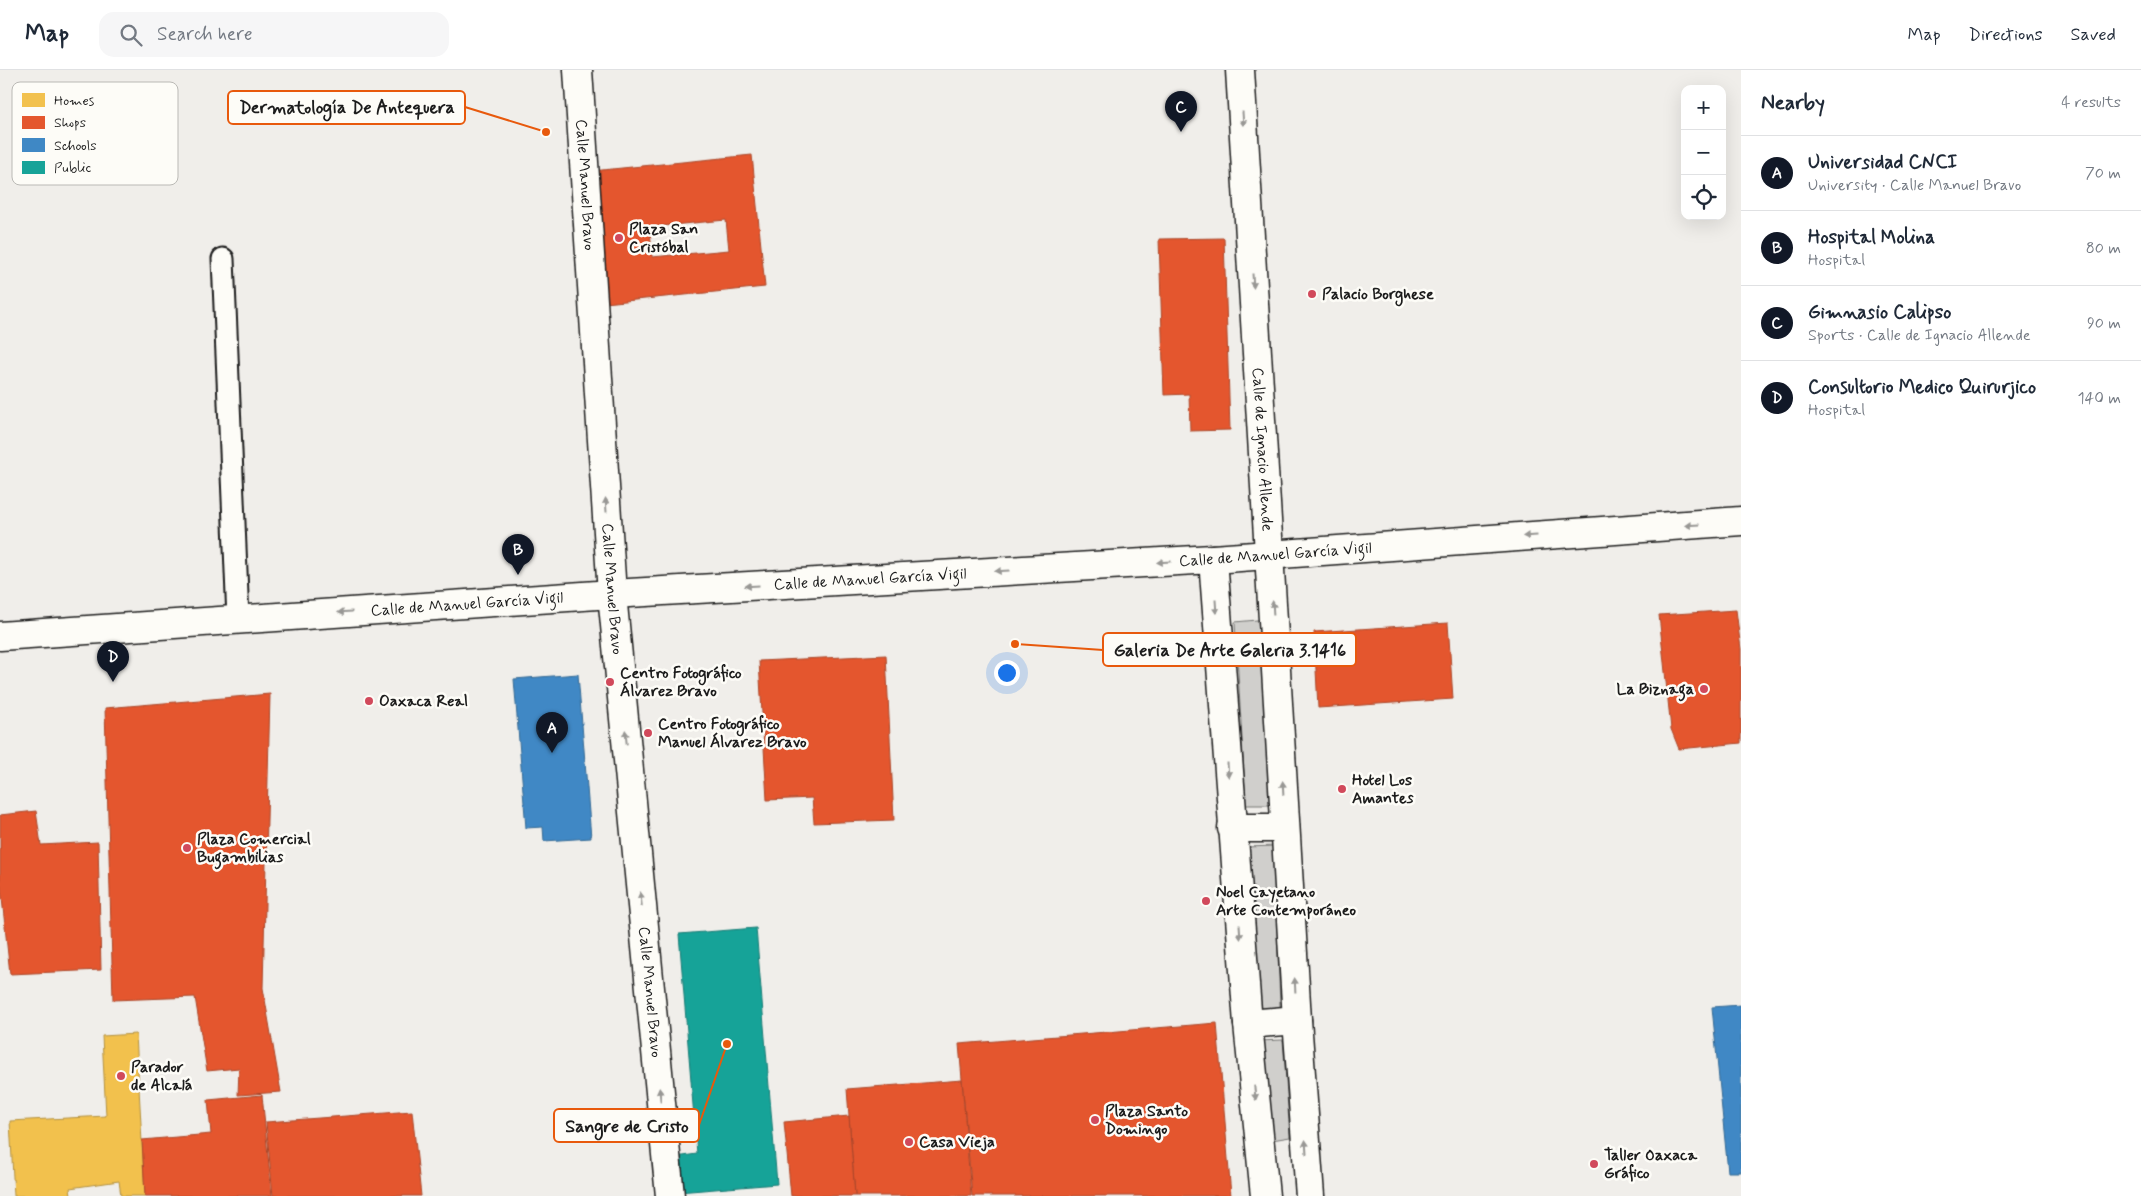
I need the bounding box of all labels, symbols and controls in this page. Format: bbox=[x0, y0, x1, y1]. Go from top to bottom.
search box bbox=[99, 12, 449, 57]
text: Map bbox=[25, 19, 69, 50]
icon: search bbox=[117, 21, 145, 49]
text: Search here bbox=[157, 22, 253, 47]
text: Map bbox=[1908, 23, 1941, 47]
text: Directions bbox=[1969, 23, 2043, 47]
text: Saved bbox=[2071, 23, 2116, 47]
legend bbox=[12, 82, 178, 185]
map controls bbox=[1681, 85, 1726, 220]
button: + bbox=[1681, 85, 1726, 130]
text: Nearby bbox=[1761, 89, 1825, 117]
callout: Dermatología De Antequera bbox=[228, 91, 465, 124]
pin: C bbox=[1165, 91, 1197, 132]
text: Homes bbox=[54, 92, 95, 110]
text: 4 results bbox=[2061, 92, 2121, 113]
text: Dermatología De Antequera bbox=[239, 96, 455, 122]
one-way arrow bbox=[1240, 111, 1248, 127]
text: Shops bbox=[54, 114, 86, 132]
street label: Calle Manuel Bravo bbox=[571, 118, 600, 251]
button: − bbox=[1681, 130, 1726, 175]
text: Schools bbox=[54, 137, 97, 155]
text: Universidad CNCI bbox=[1808, 150, 1957, 175]
text: Public bbox=[54, 159, 91, 177]
text: A bbox=[1772, 163, 1782, 184]
text: 70 m bbox=[2085, 163, 2121, 184]
button: locate bbox=[1681, 175, 1726, 220]
text: University · Calle Manuel Bravo bbox=[1808, 175, 2021, 196]
place label: Plaza San Cristóbal bbox=[629, 219, 698, 258]
text: Hospital Molina bbox=[1808, 225, 1935, 250]
marker: Plaza San Cristóbal bbox=[613, 232, 625, 244]
text: B bbox=[1772, 238, 1782, 259]
text: 80 m bbox=[2086, 238, 2121, 259]
text: Hospital bbox=[1808, 250, 1865, 271]
one-way arrow bbox=[1250, 273, 1258, 289]
place label: Palacio Borghese bbox=[1322, 284, 1434, 307]
marker: Palacio Borghese bbox=[1306, 288, 1318, 300]
text: Gimnasio Calipso bbox=[1808, 300, 1951, 325]
text: C bbox=[1771, 313, 1783, 334]
text: 90 m bbox=[2087, 313, 2121, 334]
text: Sports · Calle de Ignacio Allende bbox=[1808, 325, 2031, 346]
street label: Calle de Ignacio Allende bbox=[1247, 367, 1278, 532]
text: Consultorio Medico Quirurjico bbox=[1808, 375, 2036, 400]
text: D bbox=[1771, 388, 1783, 409]
text: 140 m bbox=[2077, 388, 2121, 409]
text: Hospital bbox=[1808, 400, 1865, 421]
one-way arrow bbox=[602, 497, 610, 513]
one-way arrow bbox=[1684, 521, 1700, 529]
street label: Calle Manuel Bravo bbox=[597, 523, 628, 655]
one-way arrow bbox=[1522, 532, 1538, 540]
pin: B bbox=[502, 534, 534, 575]
street label: Calle de Manuel García Vigil bbox=[1178, 537, 1372, 571]
one-way arrow bbox=[1156, 558, 1172, 566]
street label: Calle de Manuel García Vigil bbox=[773, 563, 967, 595]
one-way arrow bbox=[993, 568, 1009, 576]
one-way arrow bbox=[744, 582, 760, 590]
street label: Calle de Manuel García Vigil bbox=[370, 587, 564, 621]
one-way arrow bbox=[1212, 600, 1220, 616]
one-way arrow bbox=[1268, 600, 1276, 616]
one-way arrow bbox=[337, 608, 353, 616]
callout: Galeria De Arte Galeria 3.1416 bbox=[1103, 633, 1356, 666]
text: Galeria De Arte Galeria 3.1416 bbox=[1114, 639, 1346, 663]
pin: D bbox=[97, 641, 129, 682]
your location bbox=[994, 660, 1020, 686]
place label: Centro Fotográfico Álvarez Bravo bbox=[620, 663, 742, 702]
marker: Centro Fotográfico Álvarez Bravo bbox=[604, 676, 616, 688]
place label: La Biznaga bbox=[1617, 679, 1694, 702]
marker: La Biznaga bbox=[1698, 683, 1710, 695]
place label: Oaxaca Real bbox=[379, 691, 468, 712]
marker: Oaxaca Real bbox=[363, 695, 375, 707]
pin: A bbox=[536, 712, 568, 753]
place label: Centro Fotográfico Manuel Álvarez Bravo bbox=[658, 714, 807, 753]
marker: Centro Fotográfico Manuel Álvarez Bravo bbox=[642, 727, 654, 739]
one-way arrow bbox=[622, 729, 630, 745]
one-way arrow bbox=[1224, 762, 1232, 778]
place label: Hotel Los Amantes bbox=[1352, 770, 1415, 809]
one-way arrow bbox=[1279, 780, 1287, 796]
marker: Hotel Los Amantes bbox=[1336, 783, 1348, 795]
place label: Plaza Comercial Bugambilias bbox=[197, 829, 311, 870]
marker: Plaza Comercial Bugambilias bbox=[181, 842, 193, 854]
place label: Noel Cayetano Arte Contemporáneo bbox=[1216, 882, 1357, 921]
one-way arrow bbox=[637, 890, 645, 906]
marker: Noel Cayetano Arte Contemporáneo bbox=[1200, 895, 1212, 907]
one-way arrow bbox=[1237, 924, 1245, 940]
street label: Calle Manuel Bravo bbox=[634, 926, 667, 1059]
one-way arrow bbox=[1290, 977, 1298, 993]
place label: Parador de Alcalá bbox=[131, 1057, 193, 1096]
marker: Parador de Alcalá bbox=[115, 1070, 127, 1082]
one-way arrow bbox=[1251, 1086, 1259, 1102]
one-way arrow bbox=[656, 1087, 664, 1103]
place label: Plaza Santo Domingo bbox=[1105, 1101, 1188, 1141]
callout: Sangre de Cristo bbox=[554, 1109, 699, 1142]
marker: Plaza Santo Domingo bbox=[1089, 1114, 1101, 1126]
text: Sangre de Cristo bbox=[565, 1115, 689, 1141]
place label: Casa Vieja bbox=[919, 1132, 995, 1153]
marker: Casa Vieja bbox=[903, 1136, 915, 1148]
one-way arrow bbox=[1302, 1139, 1310, 1155]
place label: Taller Oaxaca Gráfico bbox=[1604, 1145, 1697, 1184]
marker: Taller Oaxaca Gráfico bbox=[1588, 1158, 1600, 1170]

